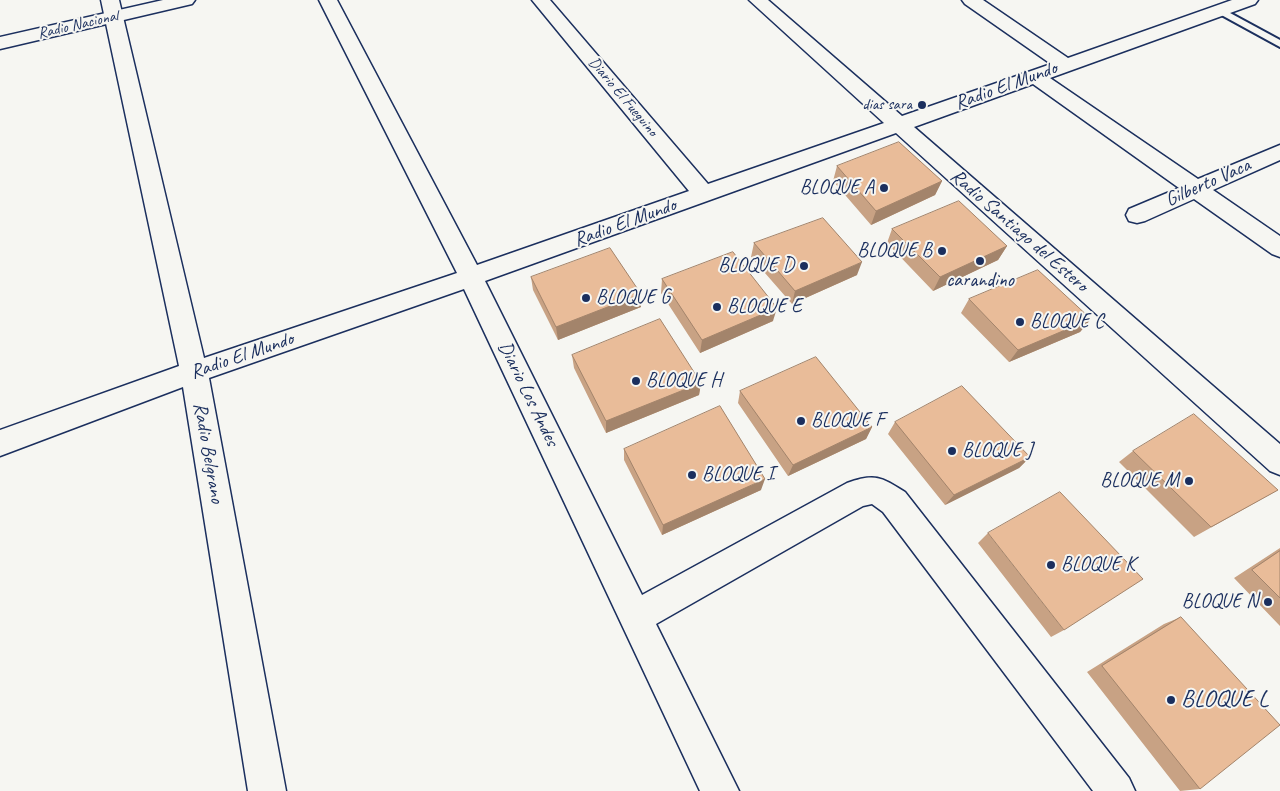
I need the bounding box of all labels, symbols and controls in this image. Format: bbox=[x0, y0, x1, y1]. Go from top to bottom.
street label: Radio Nacional bbox=[36, 6, 120, 44]
street label: Diario El Fueguino bbox=[584, 53, 662, 141]
street label: Radio El Mundo bbox=[952, 56, 1060, 116]
place label: dias sara bbox=[862, 95, 912, 115]
marker: dias sara bbox=[916, 99, 928, 111]
street label: Gilberto Vaca bbox=[1162, 154, 1254, 212]
street label: Radio Santiago del Estero bbox=[945, 165, 1093, 297]
place label: BLOQUE A bbox=[800, 176, 874, 200]
marker: BLOQUE A bbox=[878, 182, 890, 194]
street label: Radio El Mundo bbox=[571, 193, 679, 253]
place label: BLOQUE B bbox=[857, 239, 932, 263]
marker: BLOQUE B bbox=[936, 245, 948, 257]
place label: BLOQUE D bbox=[718, 254, 794, 278]
marker: carandino bbox=[974, 255, 986, 267]
marker: BLOQUE D bbox=[798, 260, 810, 272]
place label: carandino bbox=[946, 269, 1014, 293]
place label: BLOQUE G bbox=[596, 286, 670, 310]
marker: BLOQUE G bbox=[580, 292, 592, 304]
place label: BLOQUE E bbox=[727, 295, 802, 319]
marker: BLOQUE E bbox=[711, 301, 723, 313]
place label: BLOQUE C bbox=[1030, 310, 1104, 334]
marker: BLOQUE C bbox=[1014, 316, 1026, 328]
street label: Radio El Mundo bbox=[187, 327, 297, 385]
street label: Diario Los Andes bbox=[492, 338, 564, 450]
place label: BLOQUE H bbox=[646, 369, 722, 393]
marker: BLOQUE H bbox=[630, 375, 642, 387]
street label: Radio Belgrano bbox=[187, 401, 229, 505]
place label: BLOQUE F bbox=[811, 409, 884, 433]
marker: BLOQUE F bbox=[795, 415, 807, 427]
place label: BLOQUE J bbox=[962, 439, 1032, 463]
marker: BLOQUE J bbox=[946, 445, 958, 457]
place label: BLOQUE I bbox=[702, 463, 774, 487]
marker: BLOQUE I bbox=[686, 469, 698, 481]
place label: BLOQUE M bbox=[1100, 469, 1179, 493]
marker: BLOQUE M bbox=[1183, 475, 1195, 487]
place label: BLOQUE K bbox=[1061, 553, 1135, 577]
marker: BLOQUE K bbox=[1045, 559, 1057, 571]
place label: BLOQUE N bbox=[1182, 590, 1258, 614]
marker: BLOQUE N bbox=[1262, 596, 1274, 608]
place label: BLOQUE L bbox=[1181, 686, 1268, 714]
marker: BLOQUE L bbox=[1165, 694, 1177, 706]

